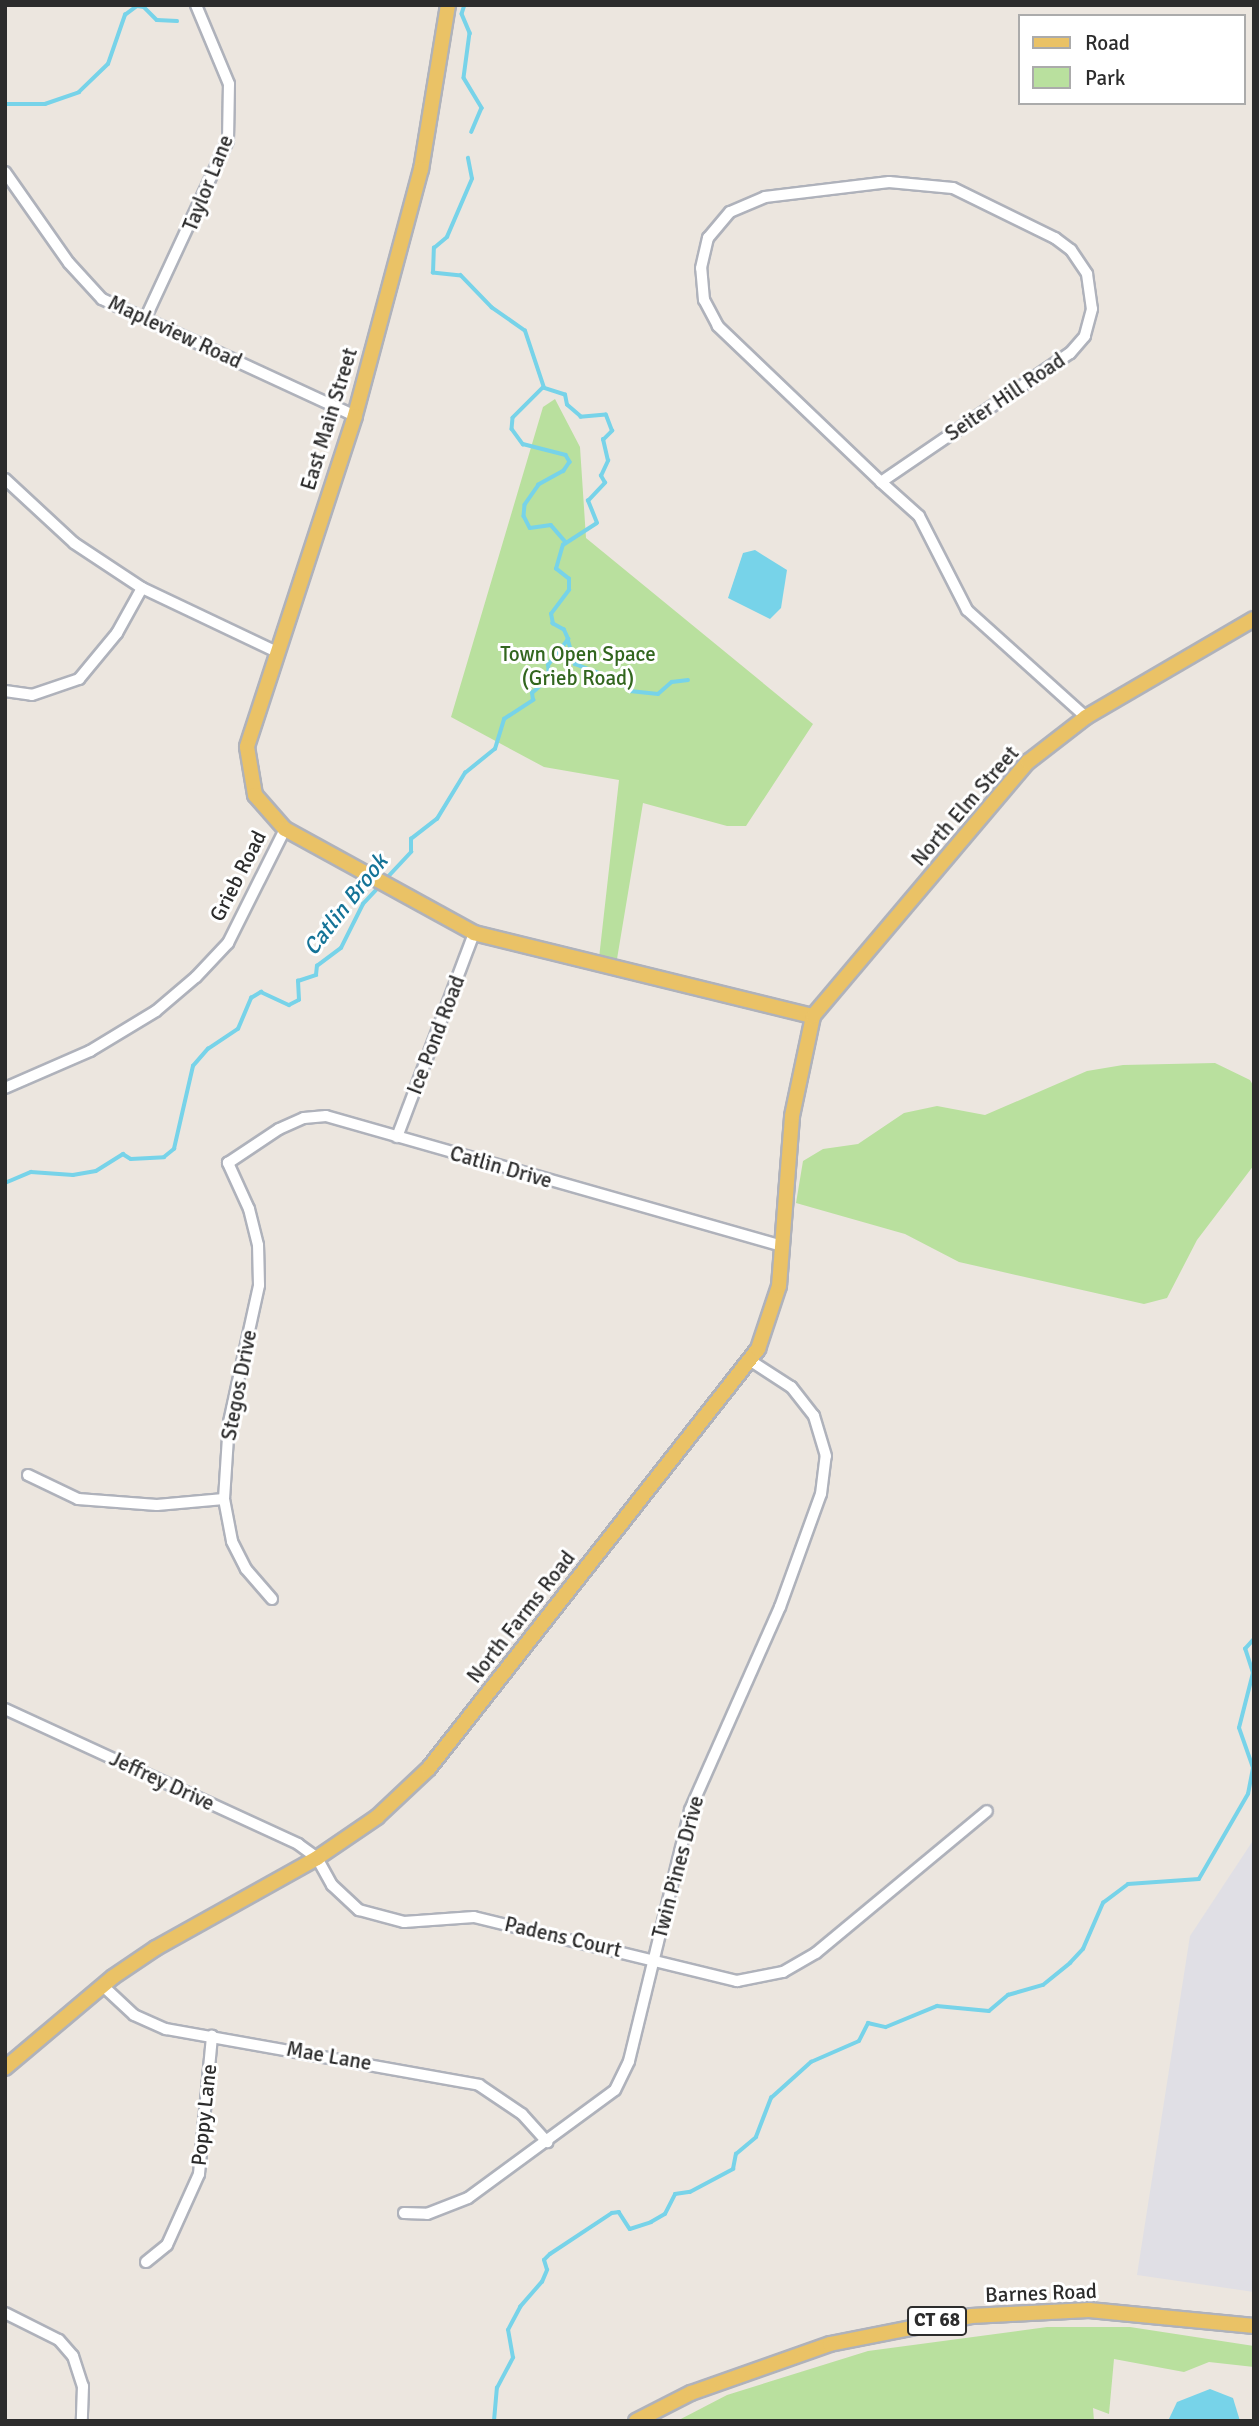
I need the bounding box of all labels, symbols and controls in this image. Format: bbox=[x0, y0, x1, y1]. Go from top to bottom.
legend bbox=[1018, 14, 1245, 105]
text: Road bbox=[1085, 30, 1130, 56]
text: Park bbox=[1085, 65, 1125, 91]
street label: Taylor Lane bbox=[177, 131, 239, 235]
street label: Mapleview Road bbox=[104, 290, 246, 374]
street label: East Main Street bbox=[295, 345, 363, 493]
street label: Seiter Hill Road bbox=[940, 348, 1070, 446]
park label: Town Open Space (Grieb Road) bbox=[500, 641, 656, 691]
street label: North Elm Street bbox=[906, 741, 1024, 871]
street label: Grieb Road bbox=[204, 826, 272, 926]
water label: Catlin Brook bbox=[298, 849, 394, 961]
street label: Ice Pond Road bbox=[402, 972, 470, 1098]
street label: Catlin Drive bbox=[447, 1140, 555, 1194]
street label: Stegos Drive bbox=[216, 1328, 262, 1442]
street label: North Farms Road bbox=[462, 1546, 580, 1688]
street label: Jeffrey Drive bbox=[106, 1746, 218, 1816]
street label: Twin Pines Drive bbox=[647, 1793, 709, 1941]
street label: Padens Court bbox=[502, 1911, 624, 1963]
street label: Mae Lane bbox=[284, 2036, 374, 2076]
street label: Poppy Lane bbox=[186, 2063, 222, 2167]
street label: Barnes Road bbox=[985, 2278, 1097, 2308]
road number: CT 68 bbox=[906, 2306, 968, 2336]

